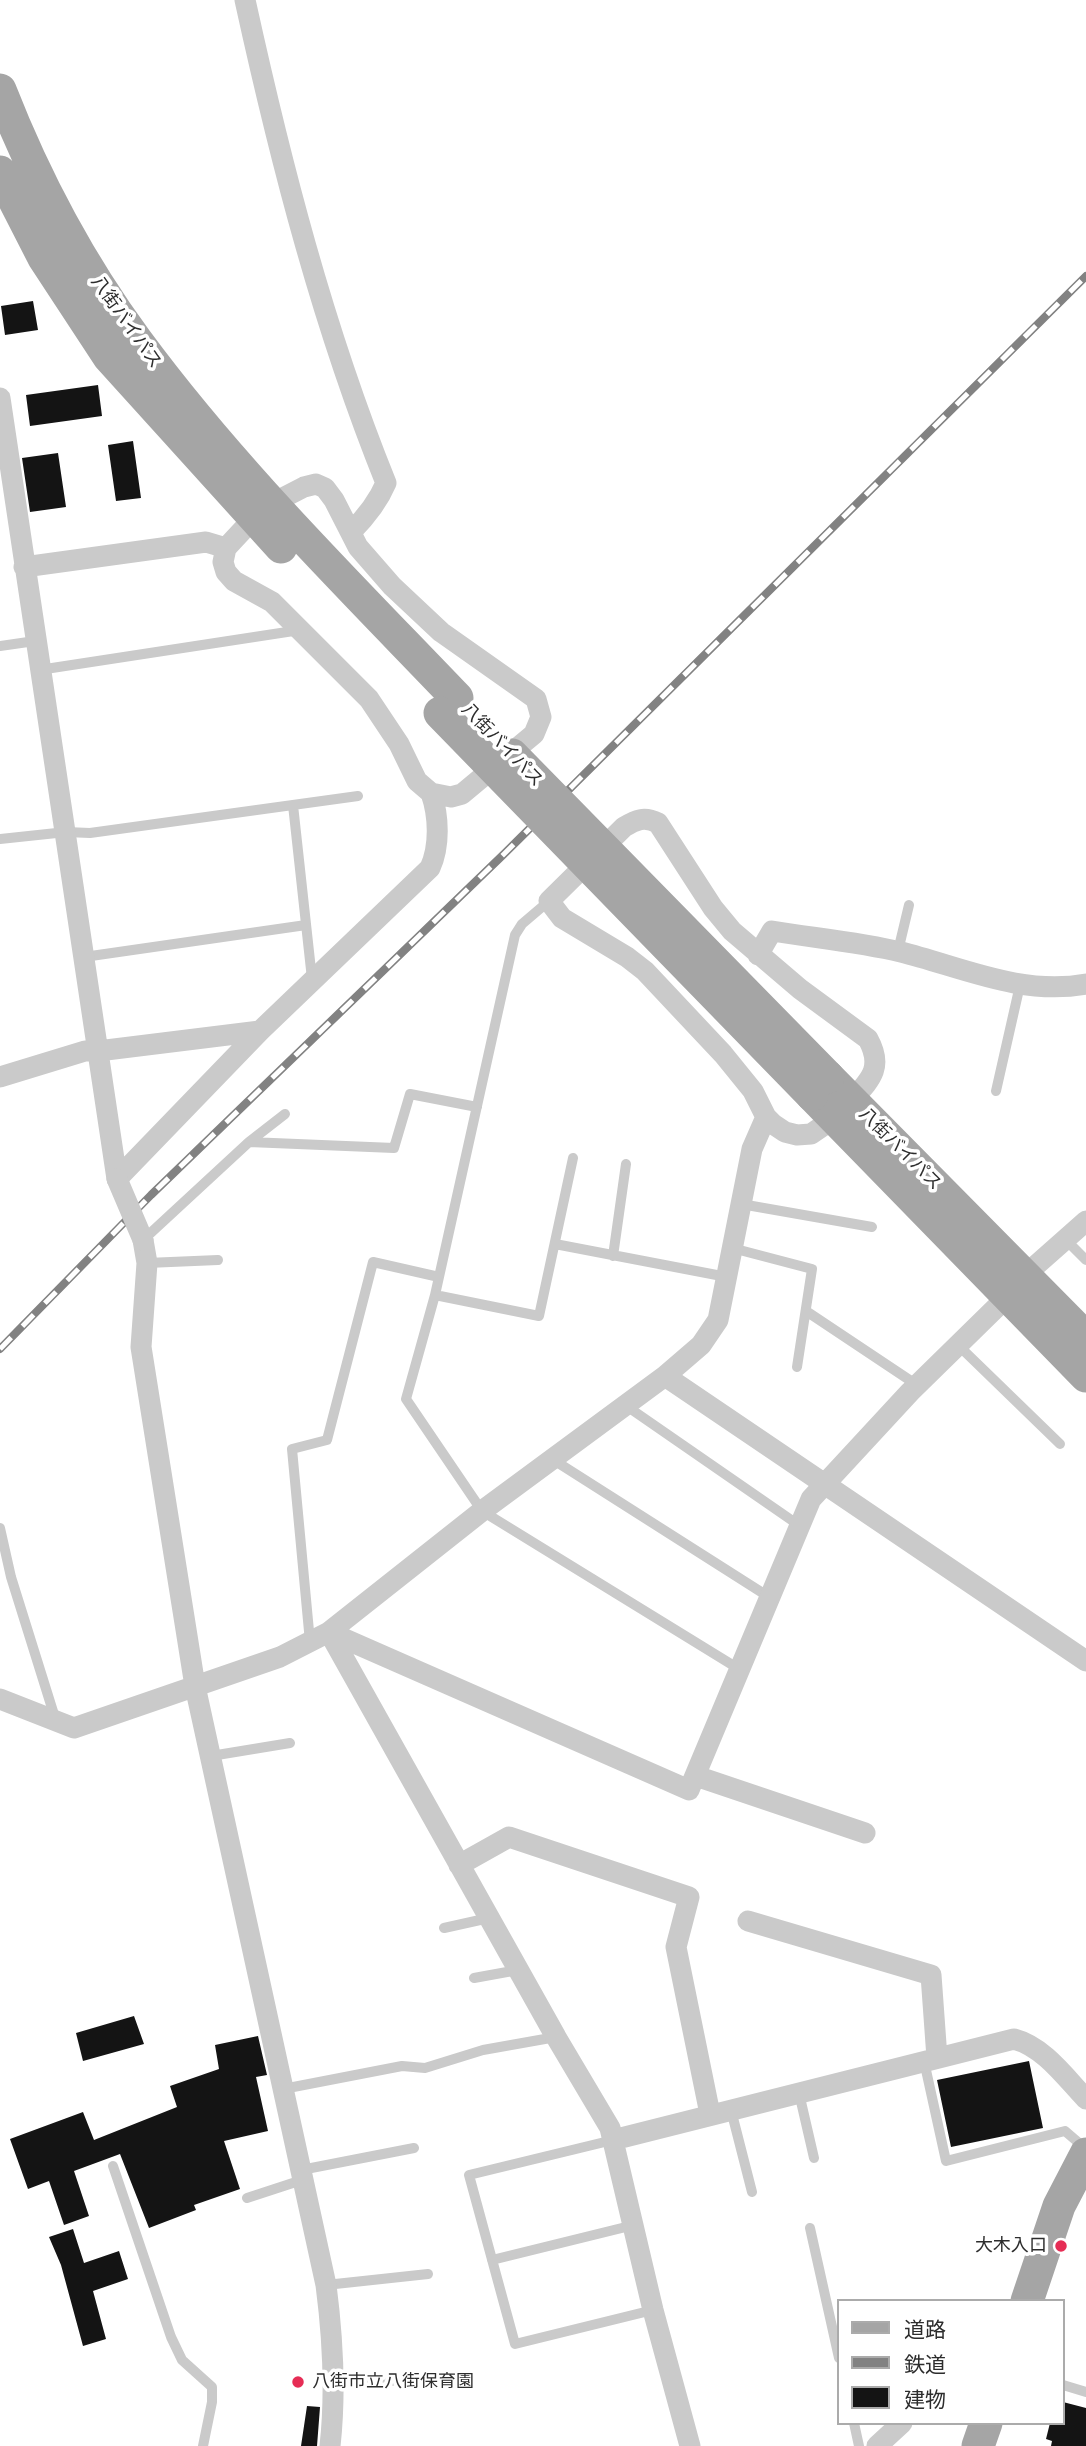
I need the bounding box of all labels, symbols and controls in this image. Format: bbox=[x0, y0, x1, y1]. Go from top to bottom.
street label: 八街バイパス bbox=[86, 272, 166, 372]
street label: 八街バイパス bbox=[457, 699, 547, 791]
street label: 八街バイパス bbox=[854, 1103, 946, 1195]
place label: 大木入口 bbox=[975, 2235, 1047, 2257]
marker: 大木入口 bbox=[1053, 2238, 1069, 2254]
legend bbox=[838, 2299, 1065, 2425]
text: 道路 bbox=[904, 2315, 946, 2343]
text: 鉄道 bbox=[904, 2350, 946, 2378]
place label: 八街市立八街保育園 bbox=[312, 2371, 474, 2393]
marker: 八街市立八街保育園 bbox=[290, 2374, 306, 2390]
text: 建物 bbox=[904, 2385, 946, 2413]

